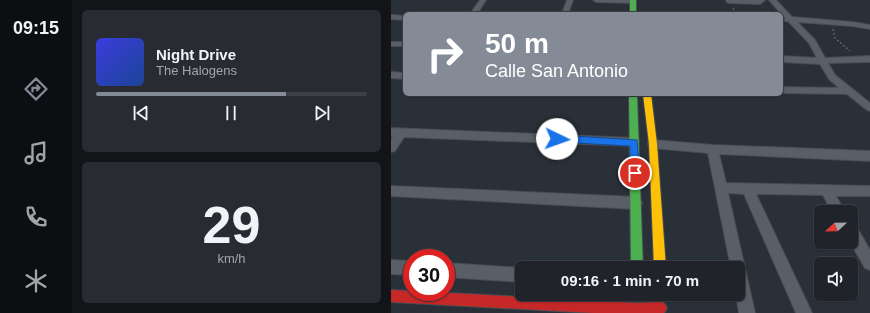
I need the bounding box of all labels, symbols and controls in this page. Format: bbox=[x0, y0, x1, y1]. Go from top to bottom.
text: 09:15 bbox=[13, 18, 59, 38]
icon: right bbox=[419, 28, 471, 80]
text: 50 m bbox=[485, 28, 549, 59]
text: Night Drive bbox=[156, 46, 236, 63]
text: Calle San Antonio bbox=[485, 61, 628, 81]
text: The Halogens bbox=[156, 63, 237, 78]
icon: directions bbox=[22, 75, 50, 103]
icon: previous bbox=[130, 102, 152, 124]
icon: pause bbox=[220, 102, 242, 124]
icon: next bbox=[311, 102, 333, 124]
position arrow bbox=[536, 118, 578, 160]
icon: music bbox=[22, 139, 50, 167]
pin bbox=[618, 156, 652, 190]
icon: arrive bbox=[624, 162, 646, 184]
text: 29 bbox=[203, 196, 260, 254]
icon: phone bbox=[22, 203, 50, 231]
north arrow bbox=[814, 205, 858, 249]
map controls bbox=[814, 205, 858, 301]
speed limit sign: 30 bbox=[403, 249, 455, 301]
text: km/h bbox=[217, 251, 246, 266]
button: sound bbox=[814, 257, 858, 301]
icon: climate bbox=[22, 267, 50, 295]
text: 09:16 · 1 min · 70 m bbox=[561, 272, 699, 289]

